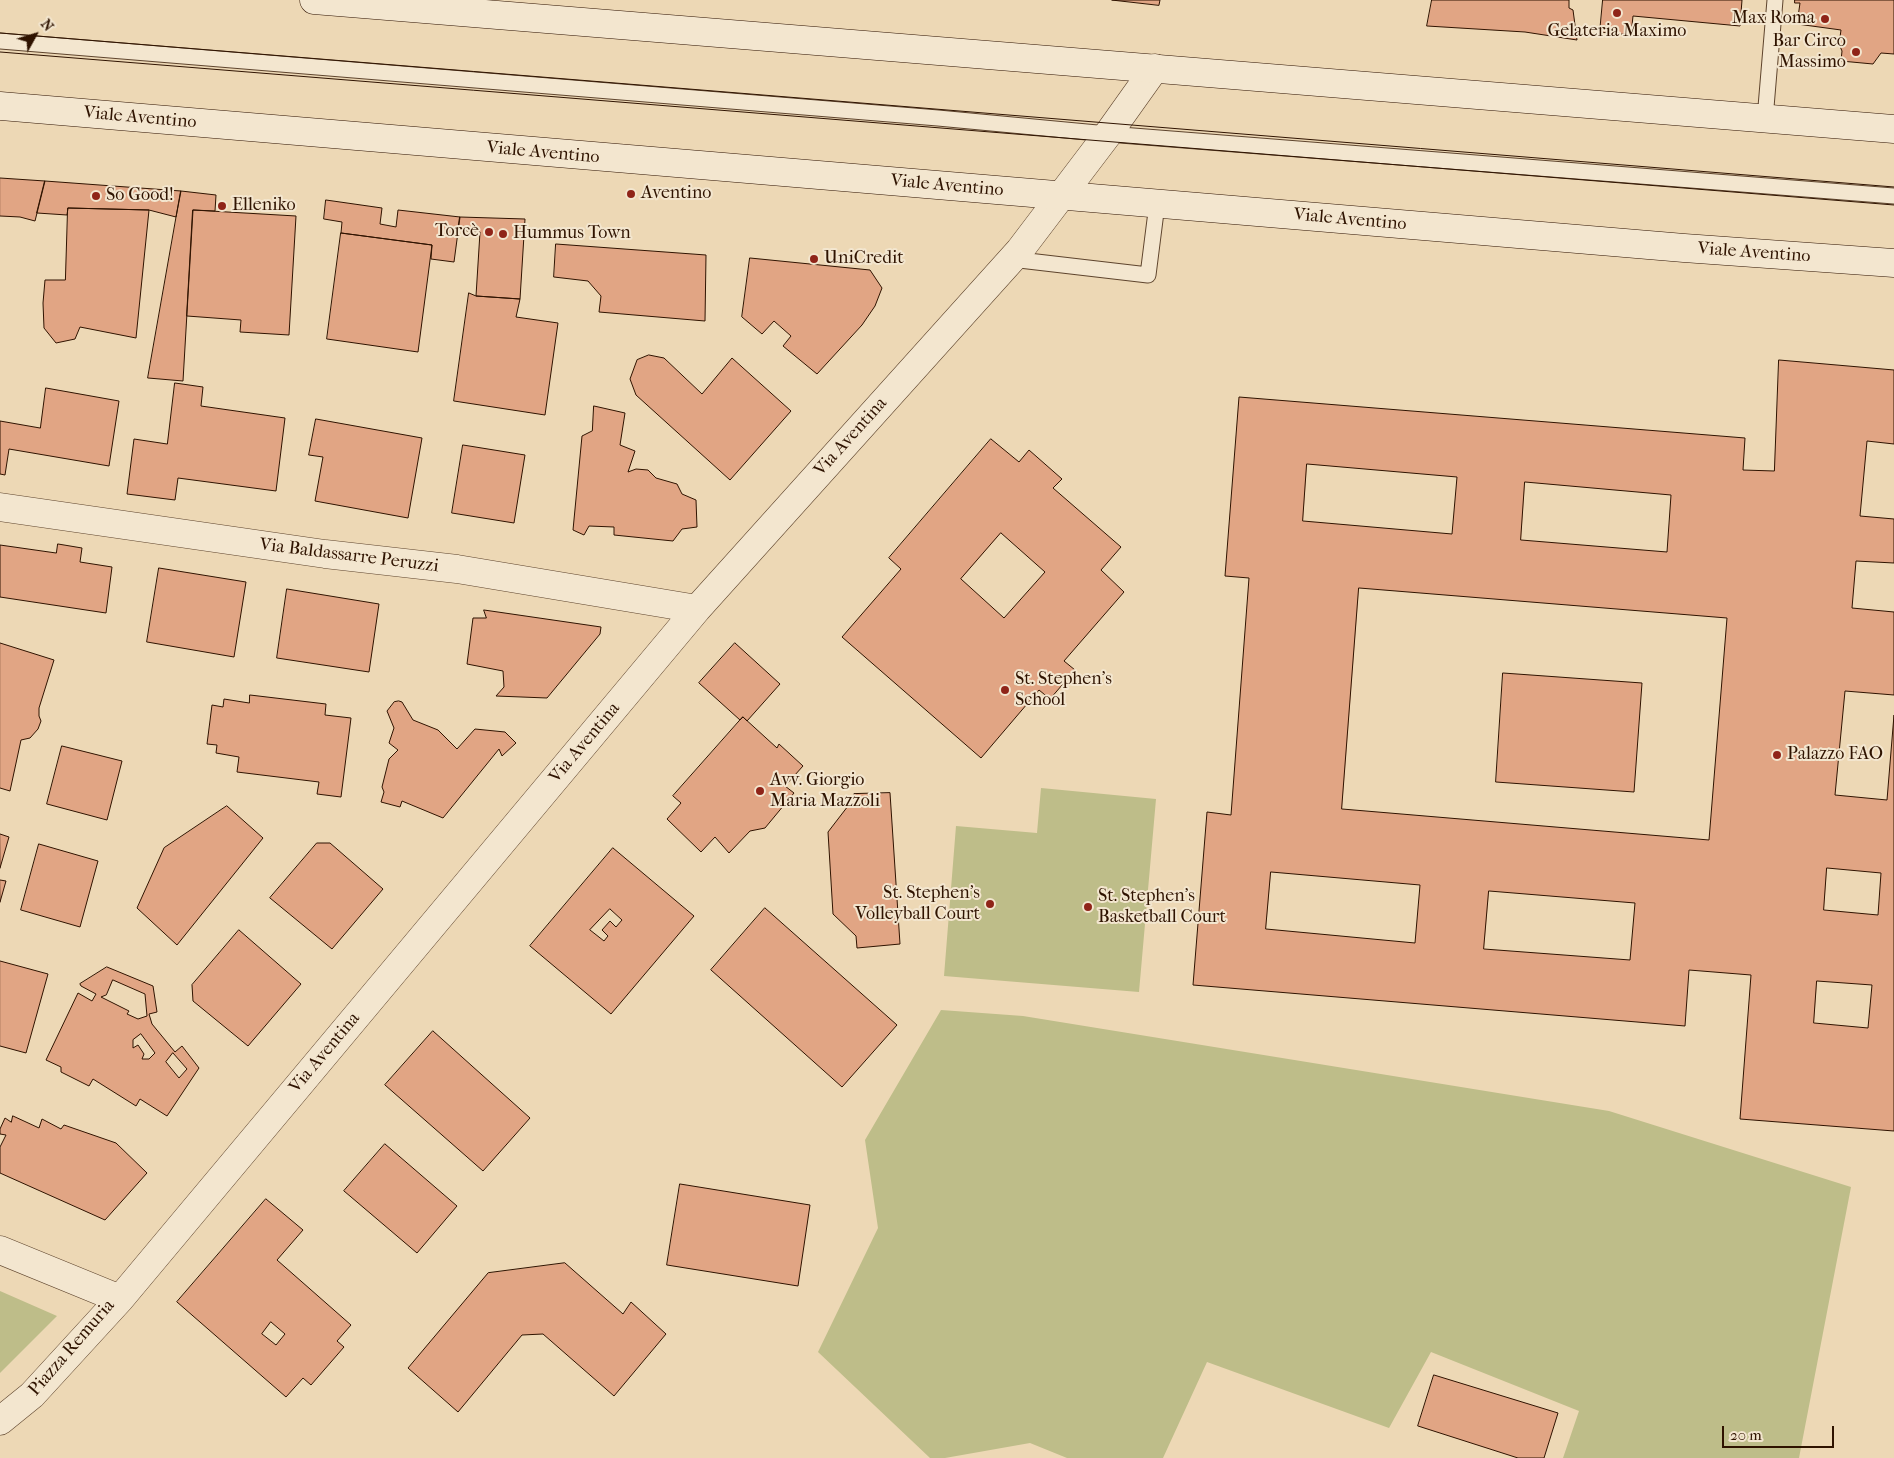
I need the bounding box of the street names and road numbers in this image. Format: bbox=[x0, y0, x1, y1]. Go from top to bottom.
street label: Viale Aventino bbox=[83, 102, 197, 134]
street label: Viale Aventino bbox=[486, 137, 600, 169]
street label: Viale Aventino bbox=[890, 170, 1004, 202]
street label: Viale Aventino bbox=[1293, 204, 1407, 236]
street label: Viale Aventino bbox=[1697, 238, 1811, 268]
street label: Via Aventina bbox=[810, 393, 892, 481]
street label: Via Baldassarre Peruzzi bbox=[258, 534, 440, 578]
street label: Via Aventina bbox=[545, 698, 625, 788]
street label: Via Aventina bbox=[285, 1008, 365, 1098]
street label: Piazza Remuria bbox=[24, 1295, 120, 1401]

